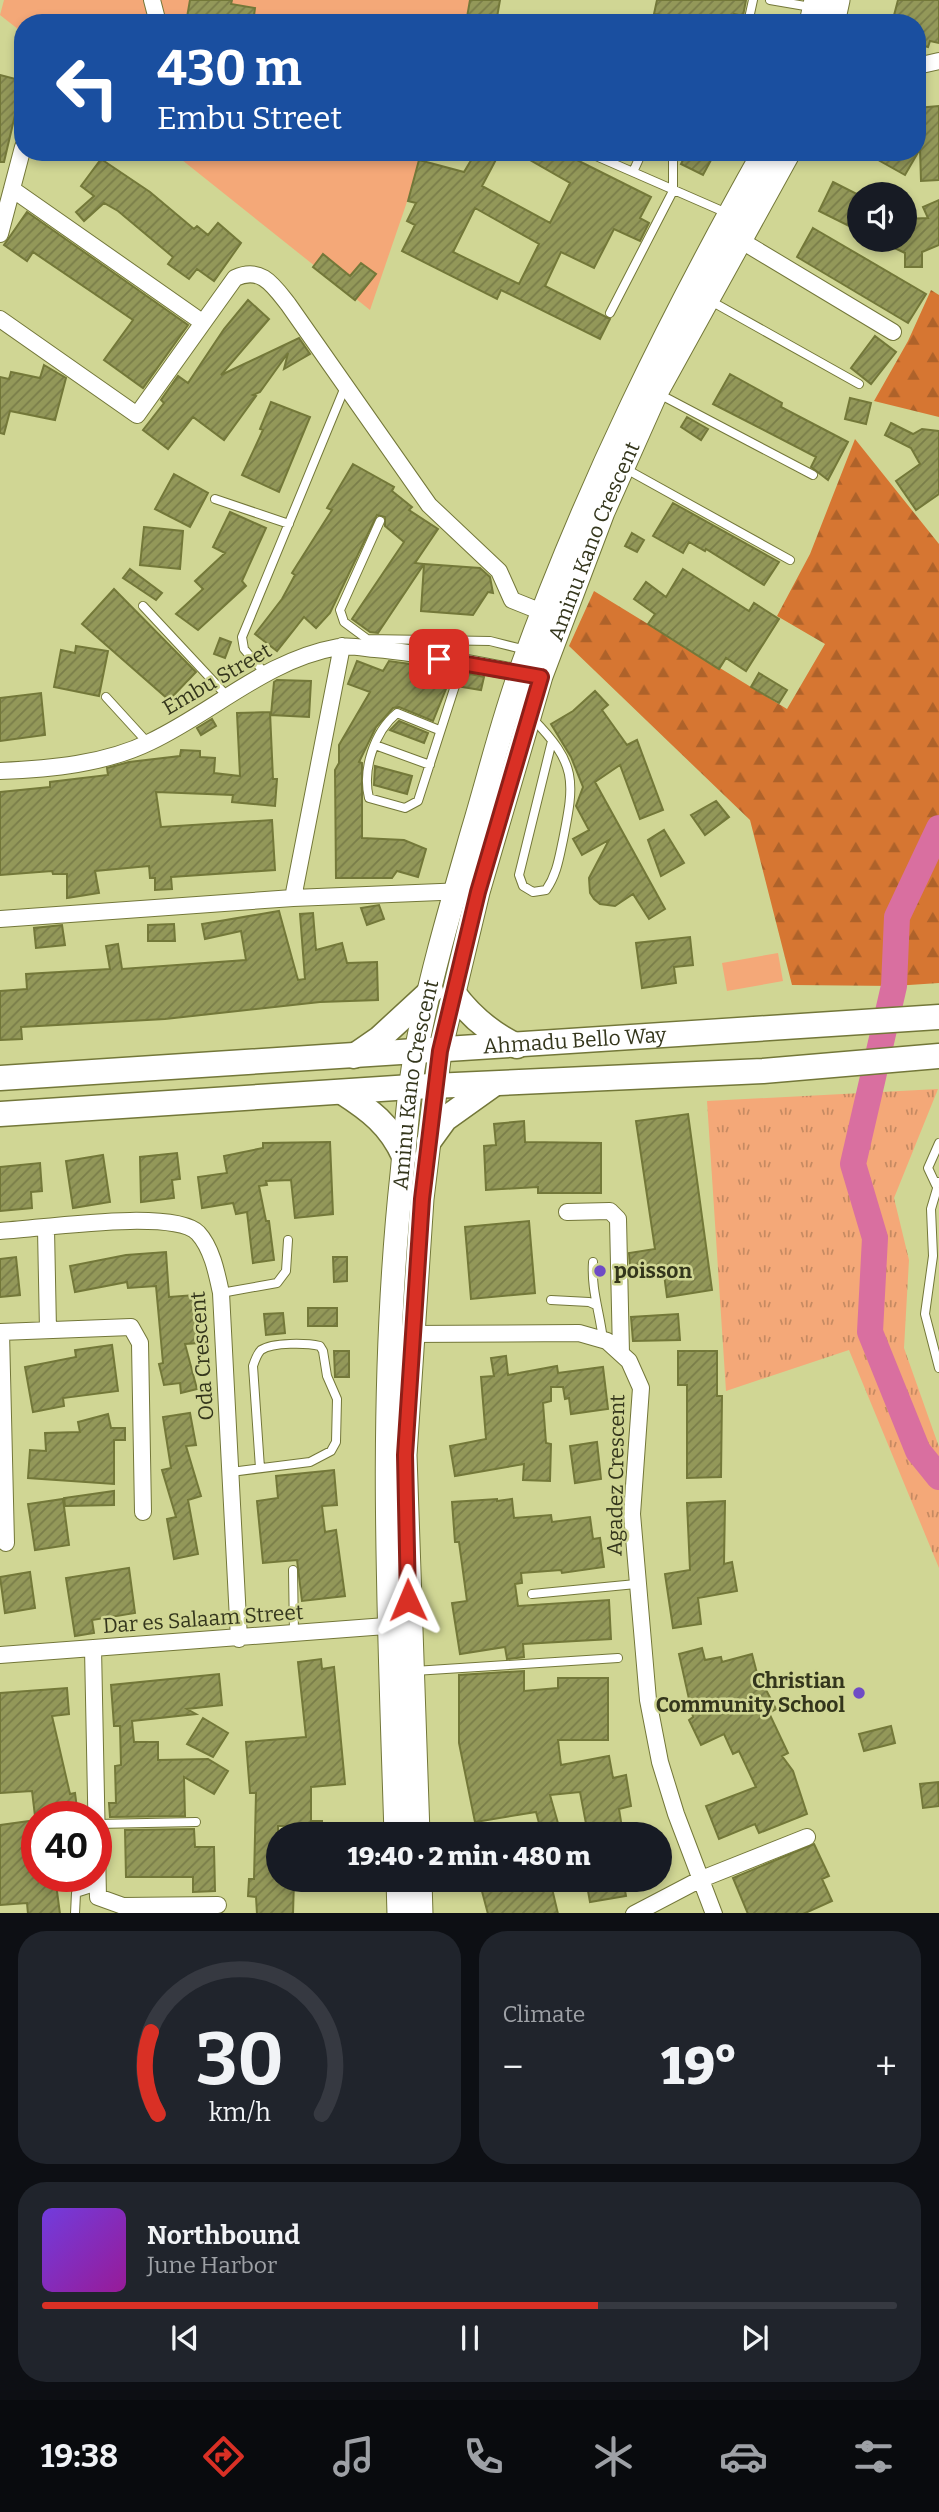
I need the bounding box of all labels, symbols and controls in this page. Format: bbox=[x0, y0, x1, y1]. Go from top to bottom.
text: 430 m bbox=[157, 39, 302, 98]
icon: left bbox=[42, 42, 133, 133]
text: Embu Street bbox=[157, 99, 342, 137]
map controls bbox=[847, 182, 917, 252]
button: sound bbox=[847, 182, 917, 252]
street label: Aminu Kano Crescent bbox=[542, 437, 646, 645]
pin bbox=[409, 629, 469, 689]
street label: Embu Street bbox=[158, 637, 276, 721]
icon: arrive bbox=[420, 640, 458, 678]
street label: Aminu Kano Crescent bbox=[387, 976, 444, 1191]
street label: Ahmadu Bello Way bbox=[482, 1022, 668, 1060]
place label: poisson bbox=[614, 1258, 692, 1284]
marker: poisson bbox=[592, 1263, 608, 1279]
street label: Oda Crescent bbox=[184, 1290, 219, 1421]
street label: Agadez Crescent bbox=[602, 1394, 630, 1556]
position arrow bbox=[371, 1563, 445, 1637]
street label: Dar es Salaam Street bbox=[102, 1599, 305, 1639]
place label: Christian Community School bbox=[656, 1668, 845, 1718]
marker: Christian Community School bbox=[851, 1685, 867, 1701]
speed limit sign: 40 bbox=[21, 1801, 112, 1892]
text: 19:40 · 2 min · 480 m bbox=[347, 1841, 591, 1872]
text: Climate bbox=[503, 2000, 585, 2028]
text: 30 bbox=[195, 2016, 283, 2103]
text: 19° bbox=[661, 2035, 738, 2098]
text: − bbox=[503, 2044, 523, 2090]
text: + bbox=[875, 2044, 897, 2090]
text: km/h bbox=[208, 2097, 271, 2127]
text: Northbound bbox=[147, 2220, 300, 2251]
text: June Harbor bbox=[147, 2251, 277, 2279]
icon: previous bbox=[166, 2319, 204, 2357]
icon: pause bbox=[451, 2319, 489, 2357]
icon: next bbox=[736, 2319, 774, 2357]
icon: directions bbox=[199, 2432, 248, 2481]
icon: music bbox=[329, 2432, 378, 2481]
icon: phone bbox=[459, 2432, 508, 2481]
icon: climate bbox=[589, 2432, 638, 2481]
icon: car bbox=[719, 2432, 768, 2481]
icon: filters bbox=[849, 2432, 898, 2481]
text: 19:38 bbox=[41, 2437, 118, 2475]

